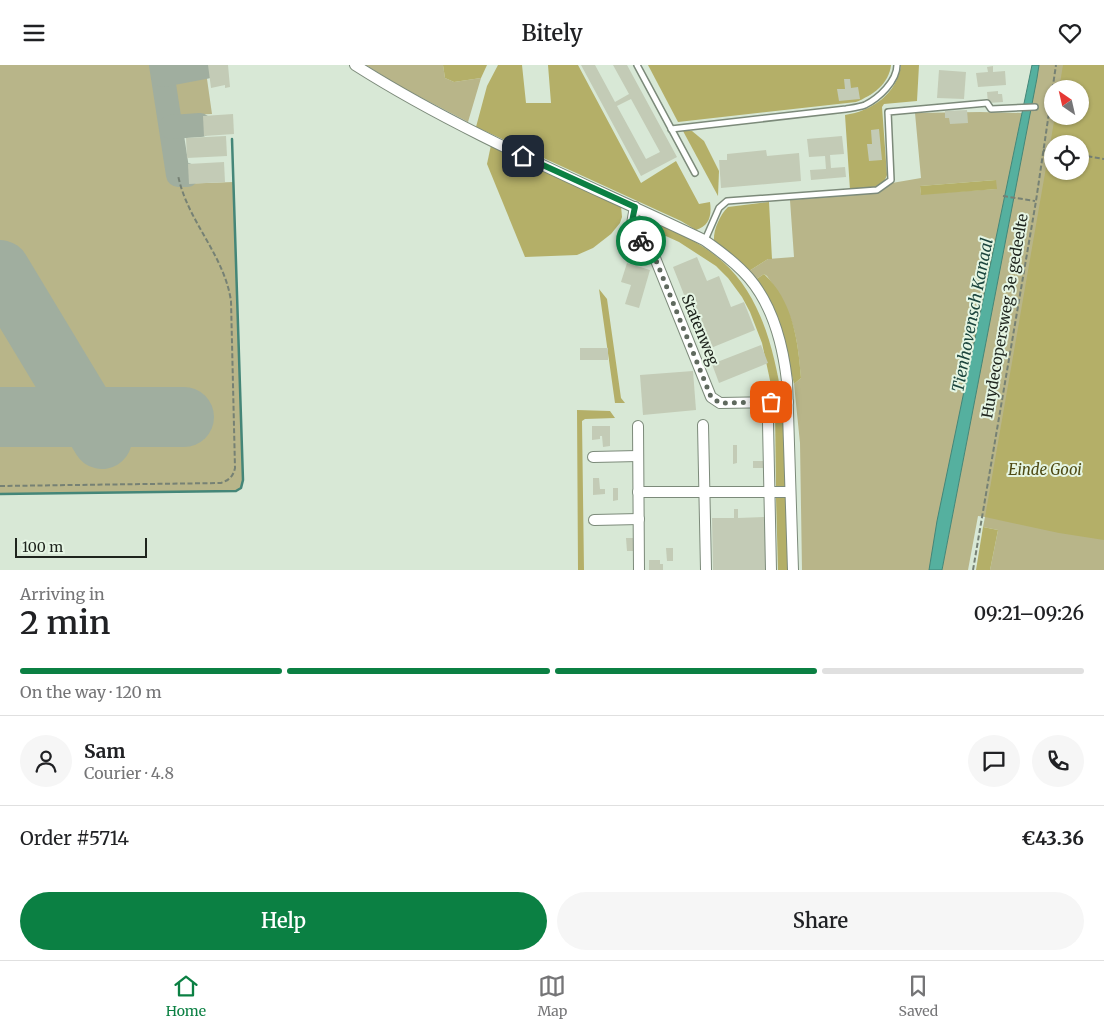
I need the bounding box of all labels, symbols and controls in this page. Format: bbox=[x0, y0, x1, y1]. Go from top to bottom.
icon: menu bbox=[20, 19, 48, 47]
text: Bitely bbox=[521, 19, 583, 47]
icon: heart bbox=[1056, 19, 1084, 47]
north arrow bbox=[1044, 80, 1089, 125]
map controls bbox=[1044, 80, 1089, 180]
pin bbox=[502, 135, 544, 177]
button: locate bbox=[1044, 135, 1089, 180]
icon: home bbox=[509, 142, 537, 170]
street label: Huydecopersweg 3e gedeelte bbox=[977, 212, 1032, 420]
courier bbox=[616, 216, 666, 266]
icon: bike bbox=[627, 227, 655, 255]
water label: Tienhovensch Kanaal bbox=[947, 236, 997, 394]
street label: Statenweg bbox=[678, 291, 723, 368]
pin bbox=[750, 381, 792, 423]
icon: bag bbox=[757, 388, 785, 416]
park label: Einde Gooi bbox=[1008, 460, 1082, 479]
scale bar bbox=[15, 535, 148, 558]
text: 100 m bbox=[22, 538, 63, 556]
text: Arriving in bbox=[20, 584, 105, 604]
text: 09:21–09:26 bbox=[974, 601, 1084, 625]
text: 2 min bbox=[20, 603, 110, 643]
text: On the way · 120 m bbox=[20, 682, 162, 702]
button: person bbox=[20, 735, 72, 787]
button: chat bbox=[968, 735, 1020, 787]
button: phone bbox=[1032, 735, 1084, 787]
text: Sam bbox=[84, 739, 125, 763]
text: Courier · 4.8 bbox=[84, 763, 174, 783]
text: Order #5714 bbox=[20, 826, 129, 850]
text: €43.36 bbox=[1021, 826, 1084, 850]
button: Help bbox=[20, 892, 547, 950]
button: Share bbox=[557, 892, 1084, 950]
tab: Home bbox=[166, 972, 206, 1020]
tab: Map bbox=[537, 972, 567, 1020]
tab: Saved bbox=[899, 972, 938, 1020]

